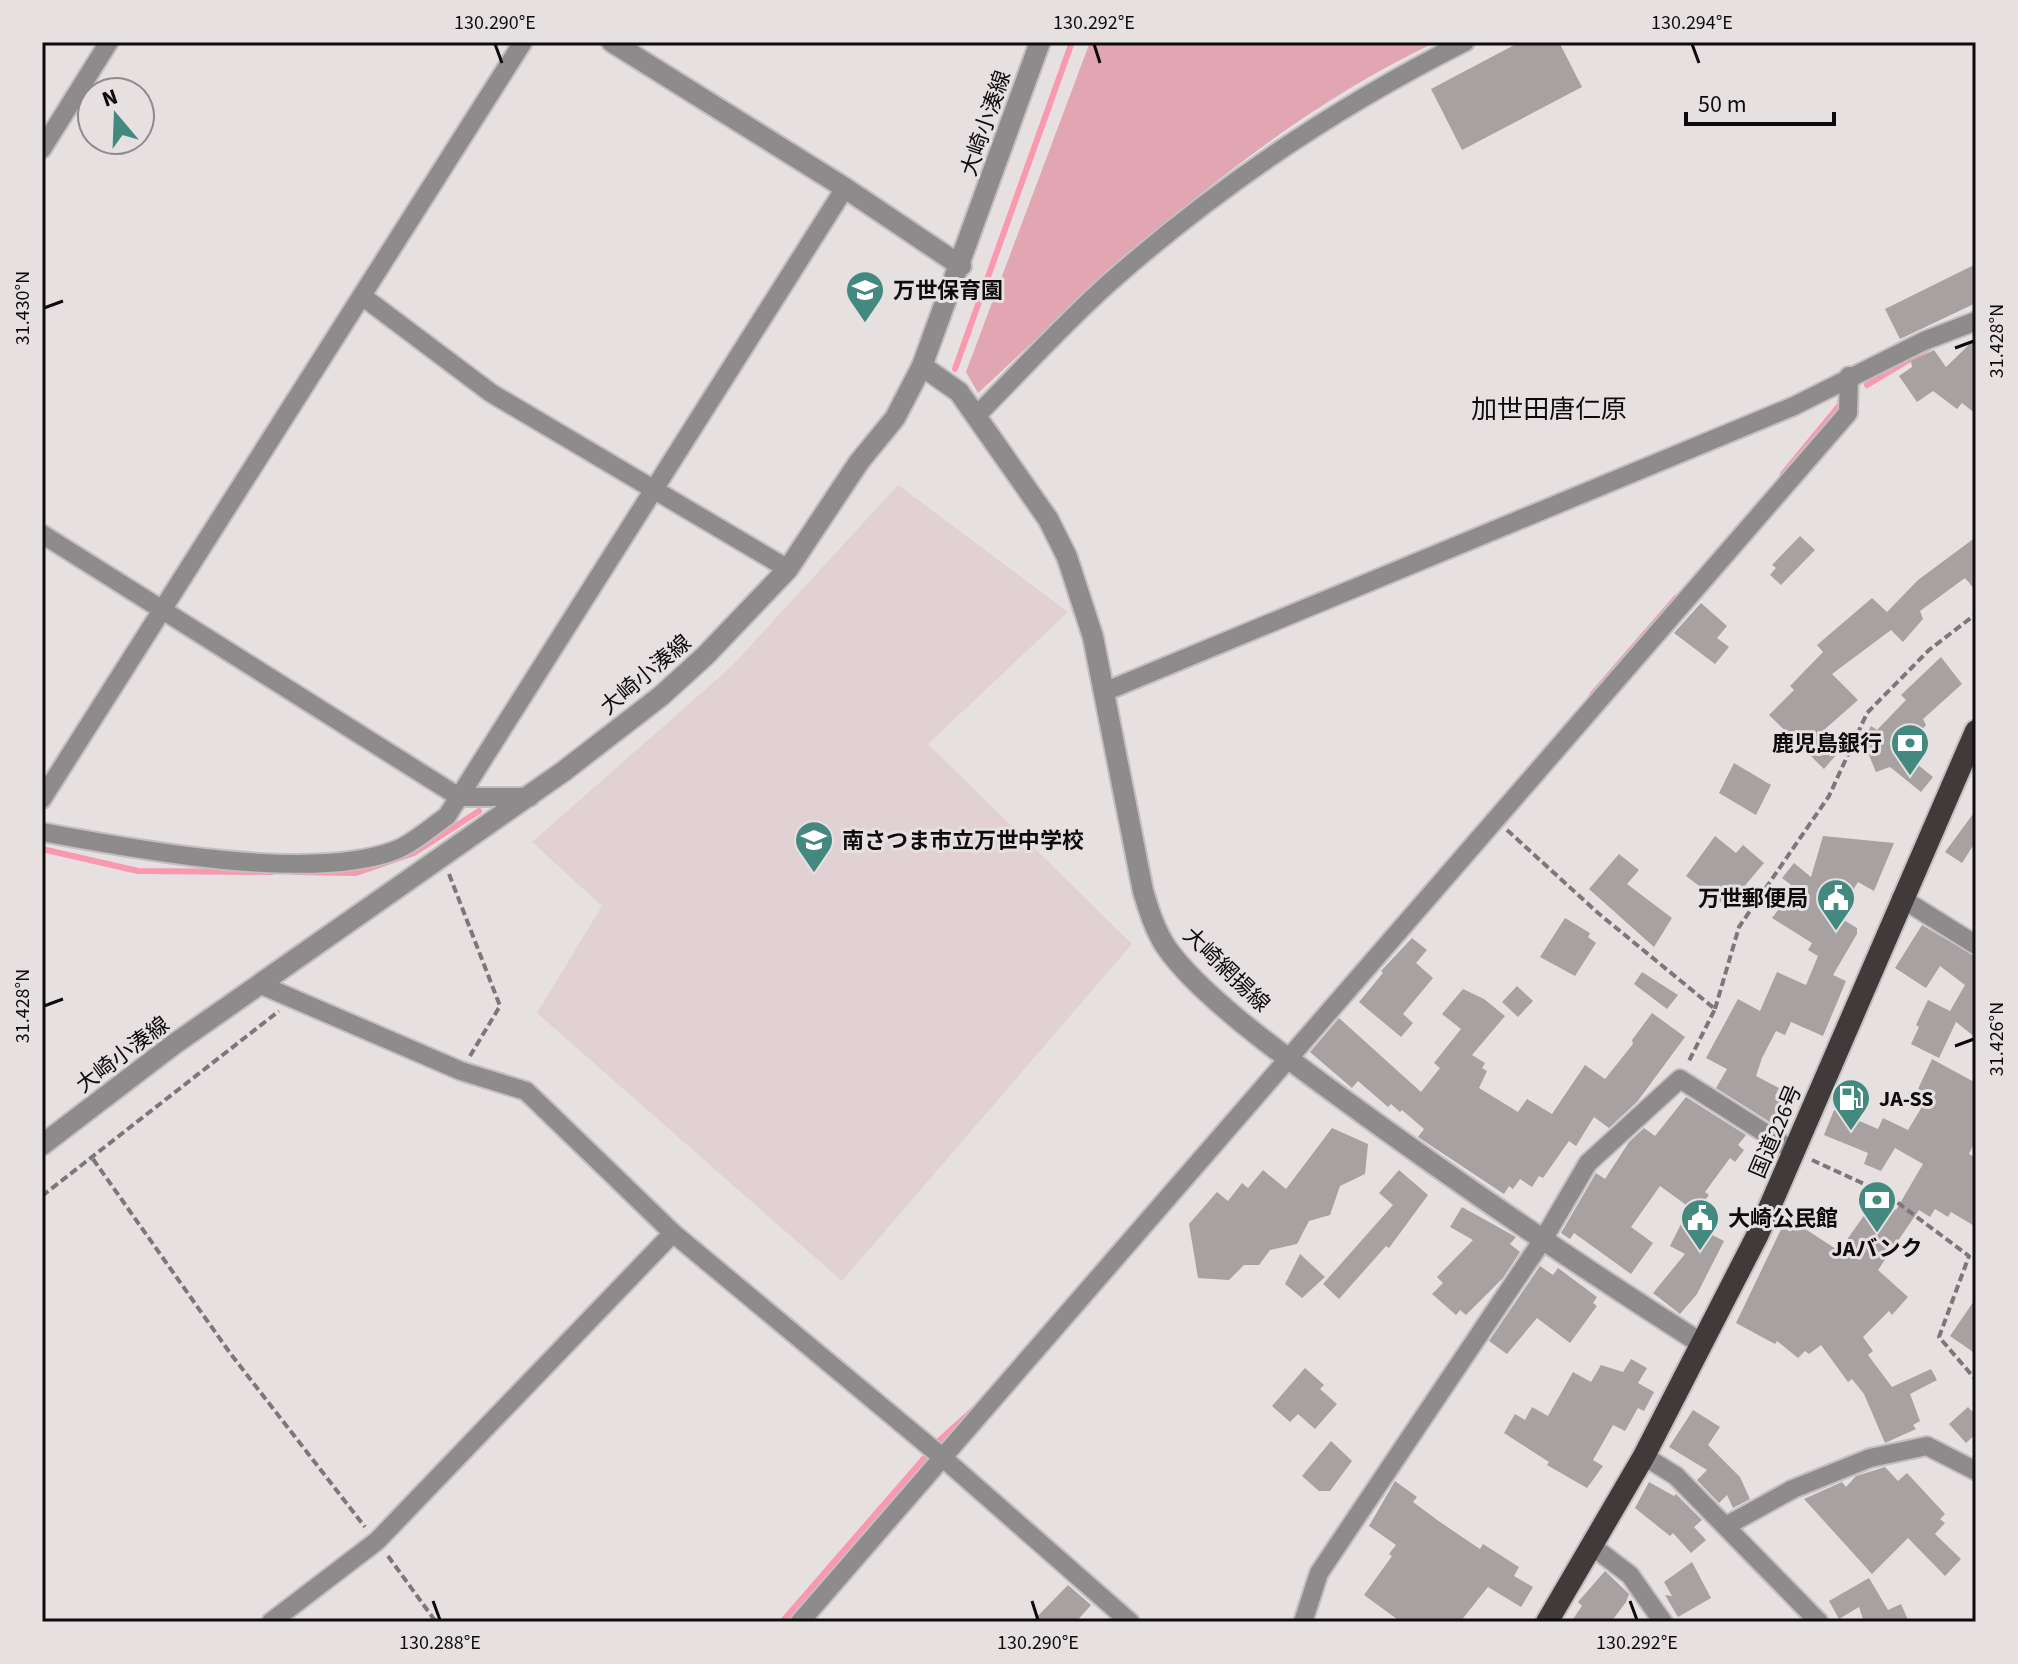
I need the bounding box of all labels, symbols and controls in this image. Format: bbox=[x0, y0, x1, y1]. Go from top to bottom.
text: 130.290°E bbox=[454, 9, 536, 37]
text: 130.292°E bbox=[1053, 9, 1135, 37]
text: 130.294°E bbox=[1651, 9, 1733, 37]
street label: 大崎小湊線 bbox=[953, 66, 1019, 181]
north arrow bbox=[76, 76, 156, 156]
scale bar bbox=[1686, 76, 1834, 126]
text: N bbox=[98, 81, 122, 116]
text: 50 m bbox=[1698, 87, 1747, 122]
school or university icon: 万世保育園 bbox=[844, 269, 886, 324]
text: 31.430°N bbox=[9, 271, 37, 345]
place label: 万世保育園 bbox=[893, 275, 1003, 307]
text: 31.428°N bbox=[1983, 304, 2011, 378]
district label: 加世田唐仁原 bbox=[1471, 391, 1627, 428]
street label: 大崎小湊線 bbox=[593, 627, 698, 722]
bank icon: 鹿児島銀行 bbox=[1889, 722, 1931, 777]
place label: 鹿児島銀行 bbox=[1772, 728, 1882, 760]
school or university icon: 南さつま市立万世中学校 bbox=[793, 819, 835, 874]
place label: 南さつま市立万世中学校 bbox=[842, 825, 1084, 857]
public building icon: 万世郵便局 bbox=[1815, 877, 1857, 932]
place label: 万世郵便局 bbox=[1698, 883, 1808, 915]
street label: 大崎網揚線 bbox=[1176, 920, 1277, 1019]
text: 31.428°N bbox=[9, 969, 37, 1043]
text: 31.426°N bbox=[1983, 1002, 2011, 1076]
street label: 大崎小湊線 bbox=[69, 1009, 176, 1101]
fuel station icon: JA-SS bbox=[1830, 1077, 1872, 1132]
street label: 国道226号 bbox=[1742, 1080, 1810, 1183]
place label: JA-SS bbox=[1879, 1083, 1934, 1115]
bank icon: JAバンク bbox=[1856, 1179, 1898, 1234]
public building icon: 大崎公民館 bbox=[1679, 1197, 1721, 1252]
place label: 大崎公民館 bbox=[1728, 1203, 1838, 1235]
place label: JAバンク bbox=[1832, 1233, 1922, 1265]
text: 130.288°E bbox=[399, 1629, 481, 1657]
text: 130.290°E bbox=[997, 1629, 1079, 1657]
text: 130.292°E bbox=[1596, 1629, 1678, 1657]

